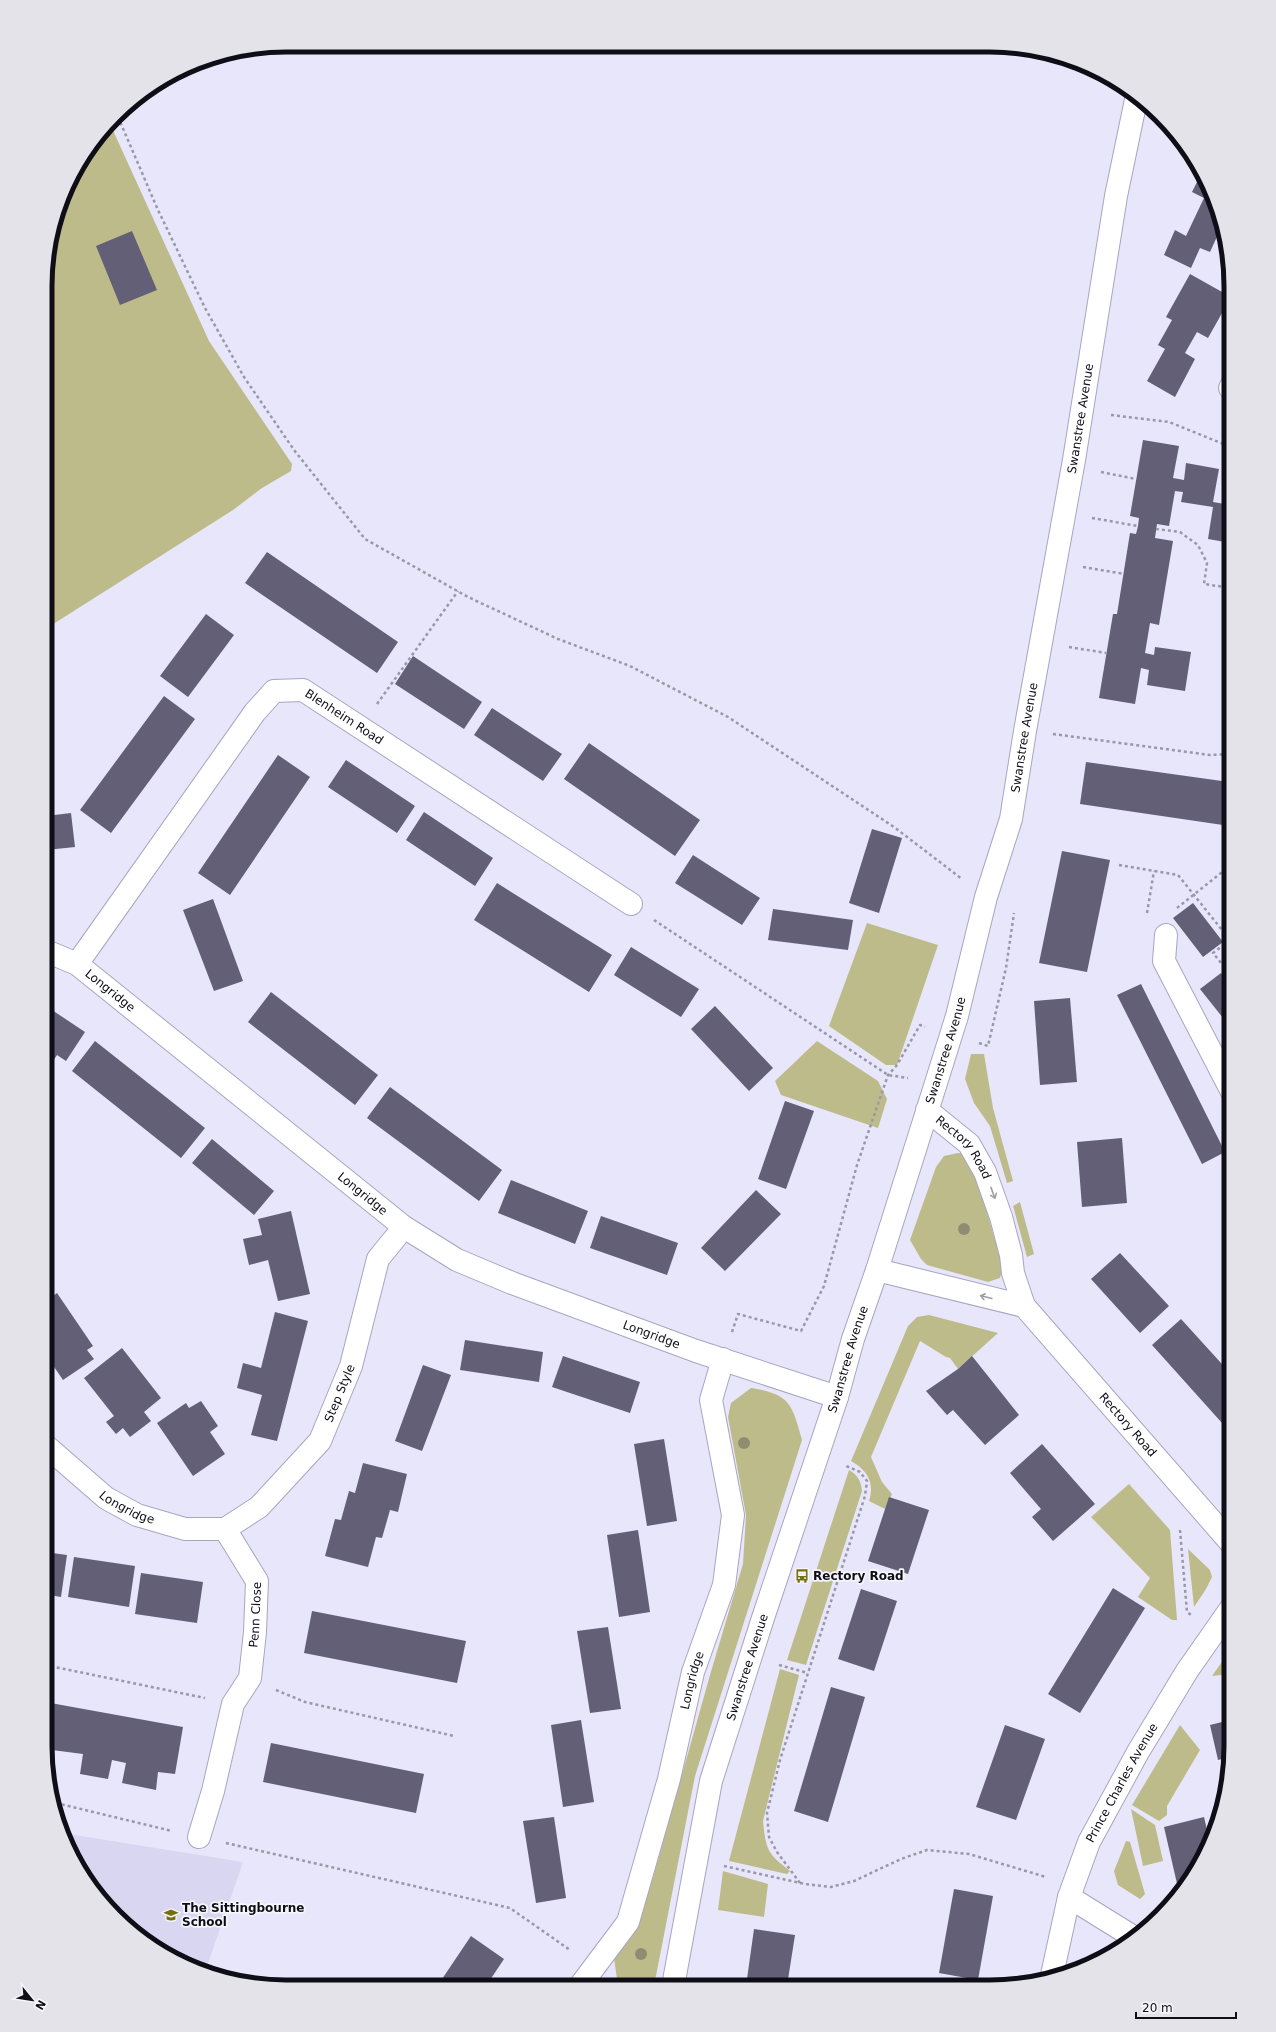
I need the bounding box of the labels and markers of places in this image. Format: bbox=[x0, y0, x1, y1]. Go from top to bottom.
bus stop icon: Rectory Road bbox=[794, 1568, 810, 1584]
place label: Rectory Road bbox=[813, 1569, 904, 1583]
place label: The Sittingbourne School bbox=[182, 1901, 305, 1929]
school or university icon: The Sittingbourne School bbox=[163, 1907, 179, 1923]

